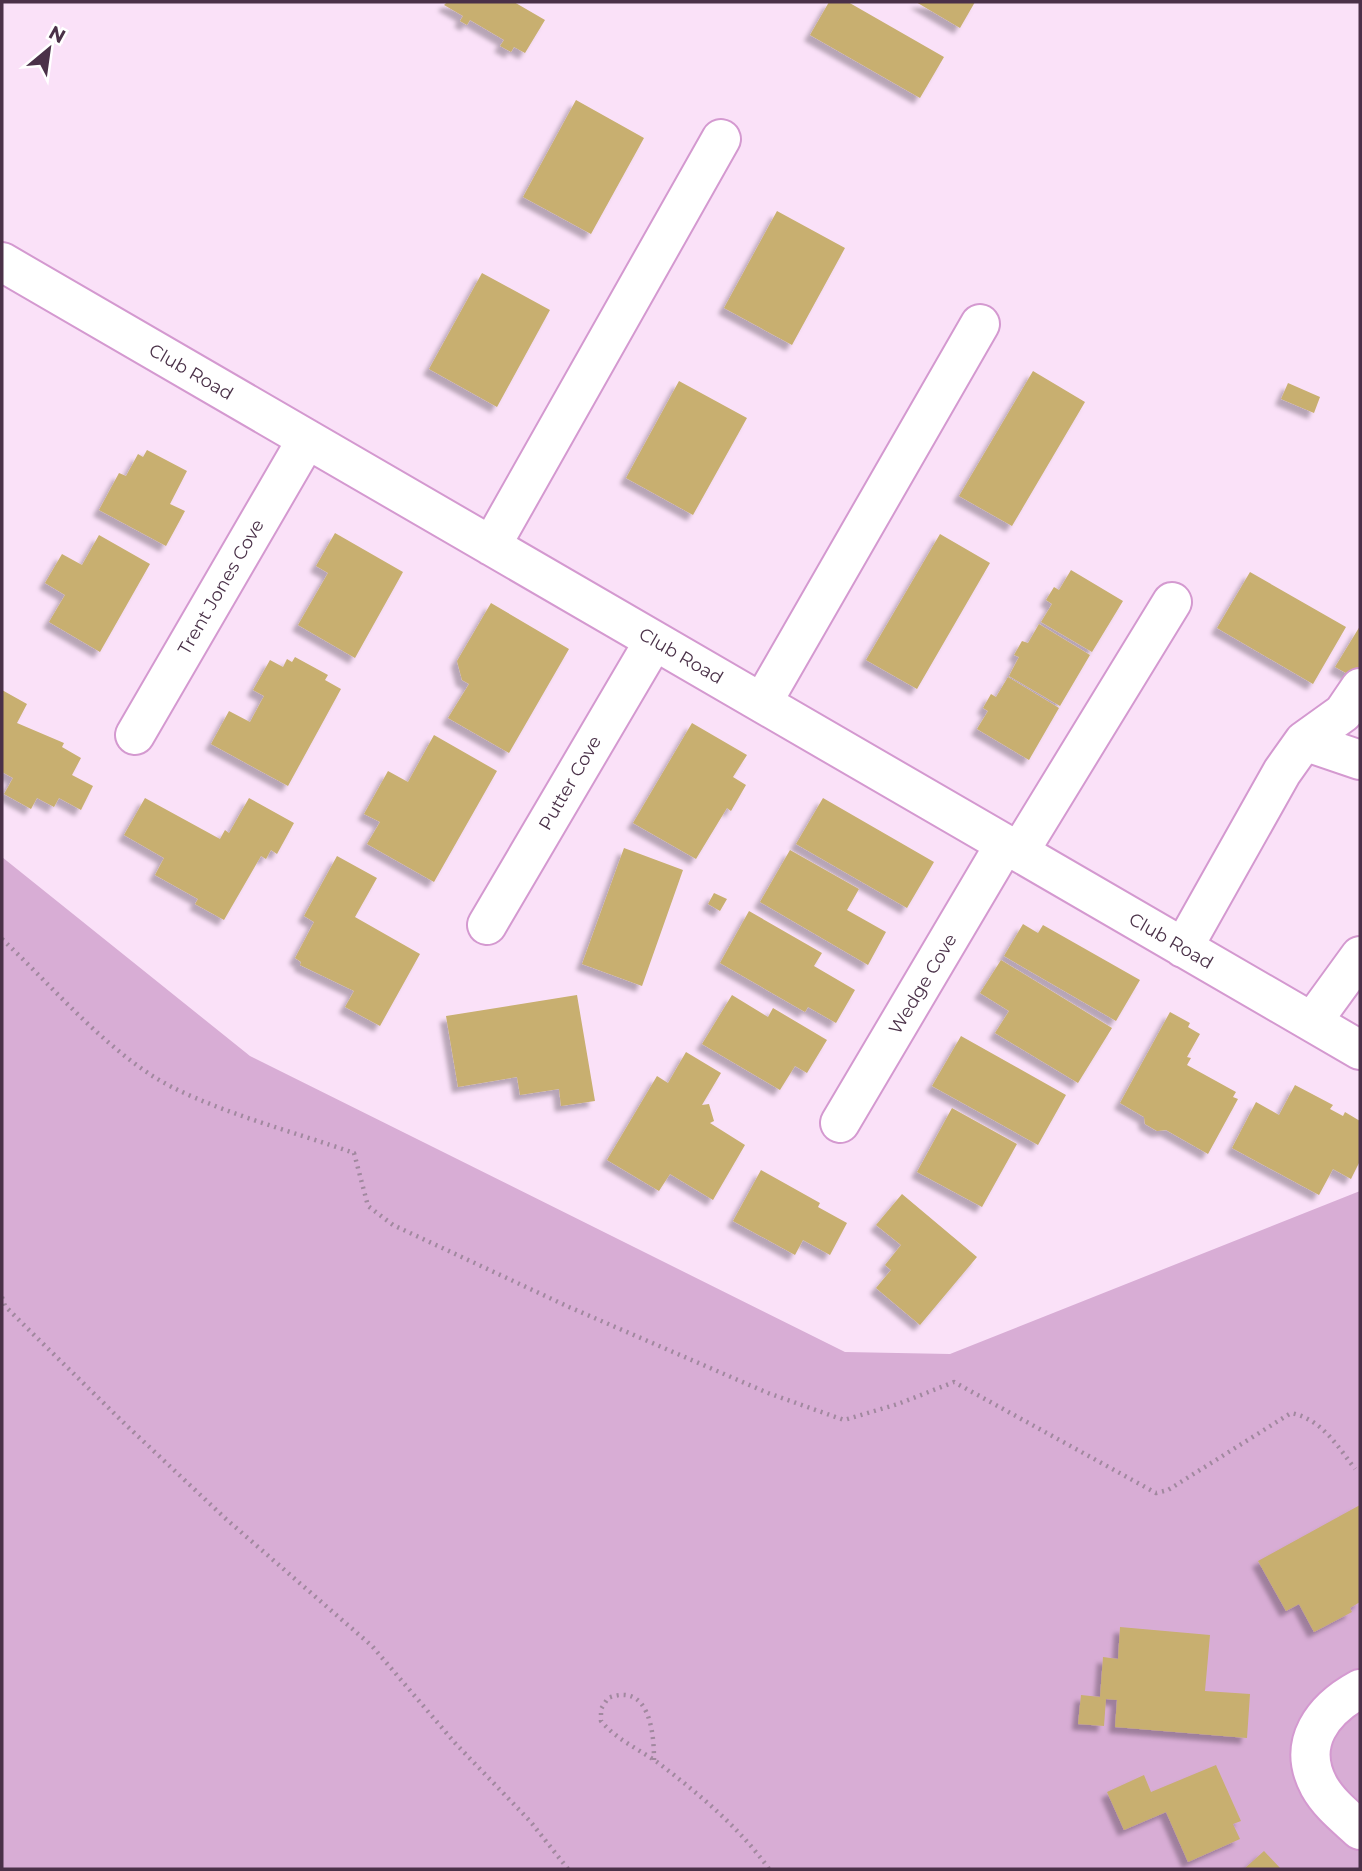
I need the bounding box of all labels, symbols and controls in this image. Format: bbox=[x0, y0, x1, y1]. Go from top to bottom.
north arrow bbox=[14, 14, 84, 84]
text: N bbox=[45, 21, 69, 48]
street label: Club Road bbox=[145, 339, 237, 405]
street label: Trent Jones Cove bbox=[173, 515, 269, 659]
street label: Club Road bbox=[635, 623, 727, 689]
street label: Putter Cove bbox=[534, 732, 606, 834]
street label: Club Road bbox=[1125, 908, 1217, 974]
street label: Wedge Cove bbox=[884, 929, 962, 1038]

